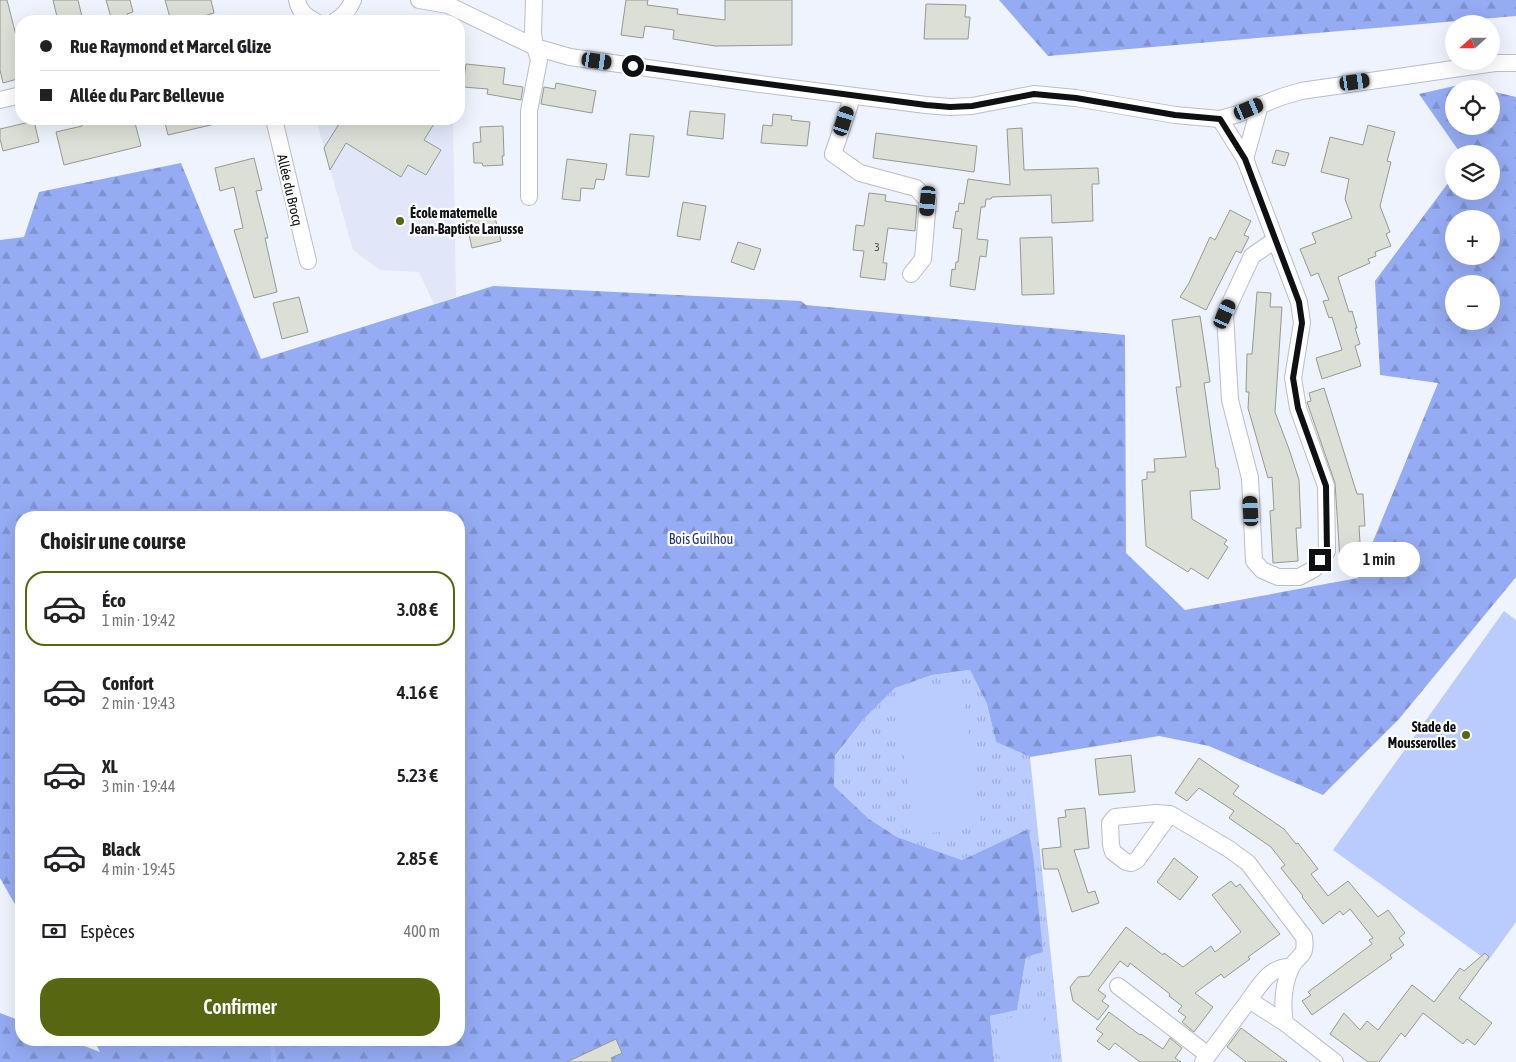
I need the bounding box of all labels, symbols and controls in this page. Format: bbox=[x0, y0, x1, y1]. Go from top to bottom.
north arrow bbox=[1445, 15, 1500, 70]
map controls bbox=[1445, 15, 1500, 330]
text: Rue Raymond et Marcel Glize bbox=[70, 35, 271, 57]
car bbox=[581, 51, 612, 71]
route start bbox=[622, 55, 644, 77]
car bbox=[1339, 72, 1370, 92]
button: locate bbox=[1445, 80, 1500, 135]
text: Allée du Parc Bellevue bbox=[70, 84, 224, 106]
car bbox=[1232, 96, 1265, 122]
car bbox=[832, 104, 855, 138]
button: layers bbox=[1445, 145, 1500, 200]
street label: Allée du Brocq bbox=[274, 153, 306, 227]
car bbox=[919, 185, 936, 217]
place label: École maternelle Jean-Baptiste Lanusse bbox=[409, 205, 524, 237]
button: + bbox=[1445, 210, 1500, 265]
marker: École maternelle Jean-Baptiste Lanusse bbox=[394, 215, 406, 227]
house number: 3 bbox=[874, 241, 880, 253]
button: − bbox=[1445, 275, 1500, 330]
car bbox=[1212, 297, 1237, 331]
car bbox=[1242, 496, 1259, 526]
text: Choisir une course bbox=[40, 528, 186, 554]
park label: Bois Guilhou bbox=[669, 531, 733, 547]
callout: 1 min bbox=[1338, 542, 1420, 578]
route end bbox=[1309, 549, 1331, 571]
text: 1 min bbox=[1363, 550, 1395, 568]
icon: car bbox=[42, 586, 87, 631]
text: Éco bbox=[102, 589, 126, 611]
text: 3.08 € bbox=[397, 598, 438, 620]
text: 1 min · 19:42 bbox=[102, 611, 175, 629]
icon: car bbox=[42, 669, 87, 714]
text: Confort bbox=[102, 672, 154, 694]
text: 4.16 € bbox=[397, 681, 438, 703]
text: 2 min · 19:43 bbox=[102, 694, 175, 712]
place label: Stade de Mousserolles bbox=[1388, 719, 1456, 751]
marker: Stade de Mousserolles bbox=[1460, 729, 1472, 741]
icon: car bbox=[42, 752, 87, 797]
text: XL bbox=[102, 755, 118, 777]
text: 5.23 € bbox=[397, 764, 438, 786]
text: 3 min · 19:44 bbox=[102, 777, 175, 795]
icon: car bbox=[42, 835, 87, 880]
text: Black bbox=[102, 838, 140, 860]
text: 2.85 € bbox=[397, 847, 438, 869]
text: 4 min · 19:45 bbox=[102, 860, 175, 878]
icon: cash bbox=[40, 917, 68, 945]
text: Espèces bbox=[80, 920, 135, 942]
text: 400 m bbox=[404, 922, 440, 940]
button: Confirmer bbox=[40, 978, 440, 1036]

